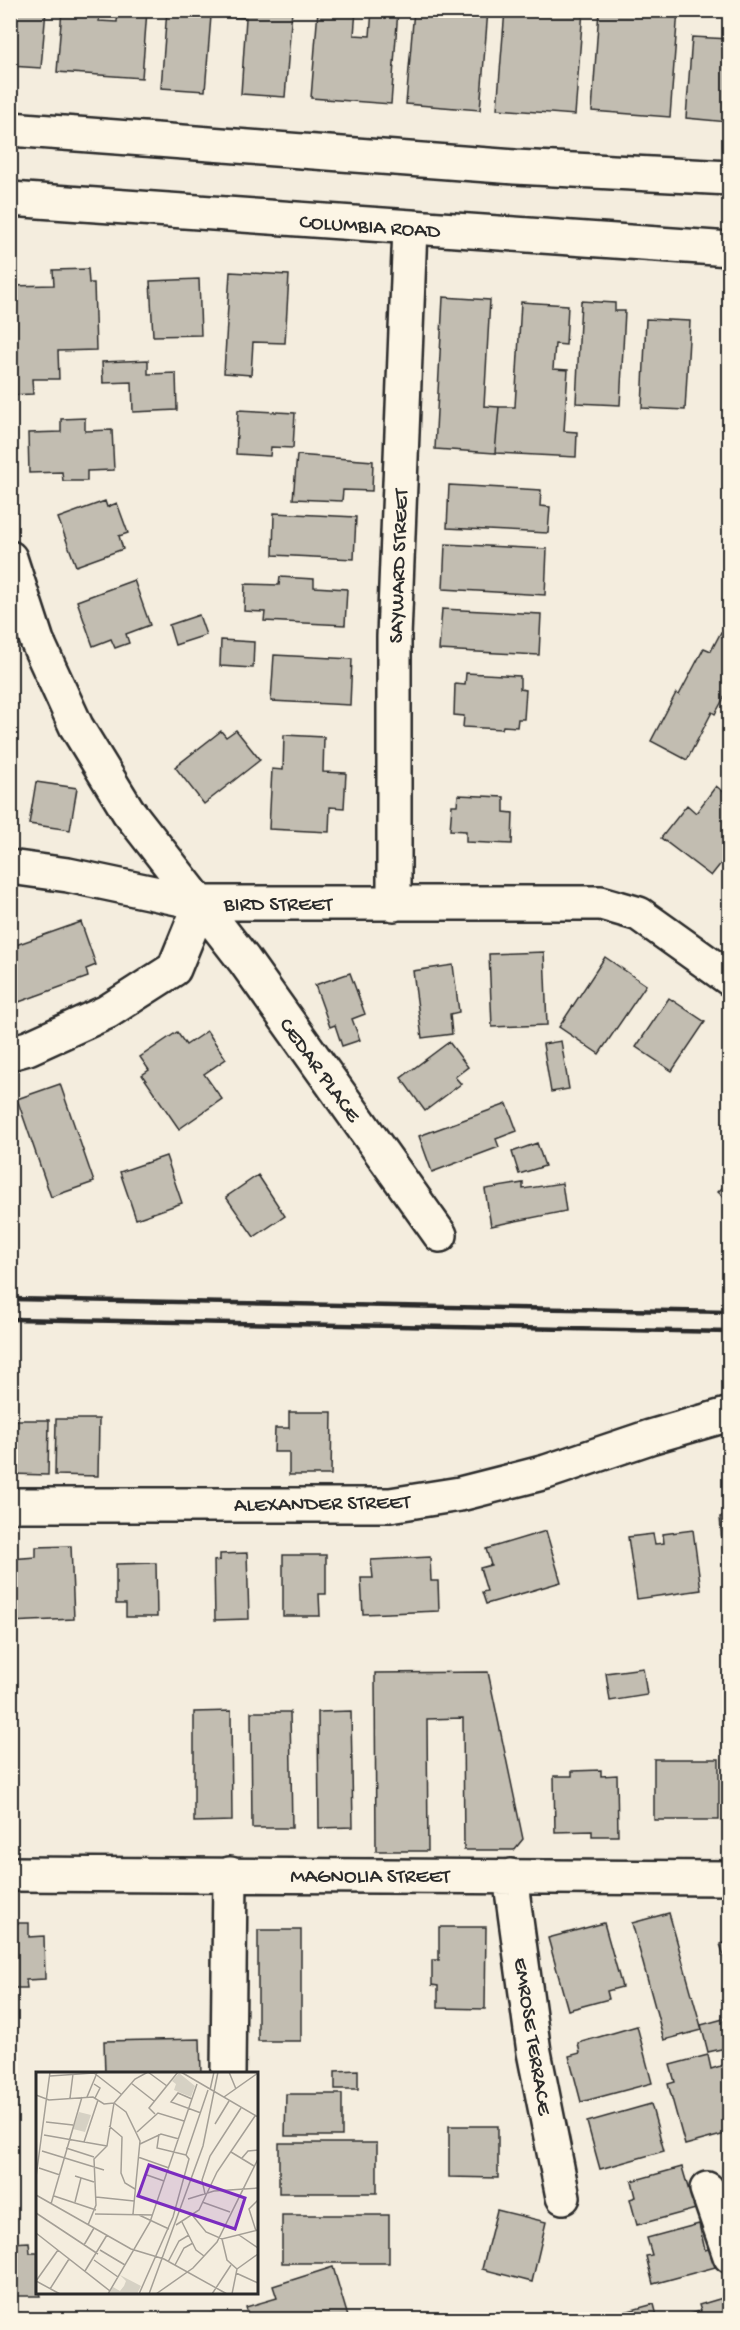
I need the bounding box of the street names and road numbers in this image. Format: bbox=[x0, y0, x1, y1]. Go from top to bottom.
street label: COLUMBIA ROAD bbox=[298, 211, 441, 246]
street label: SAYWARD STREET bbox=[385, 487, 416, 644]
street label: BIRD STREET bbox=[223, 894, 333, 919]
street label: CEDAR PLACE bbox=[272, 1014, 365, 1129]
street label: ALEXANDER STREET bbox=[234, 1491, 411, 1520]
street label: MAGNOLIA STREET bbox=[290, 1866, 451, 1891]
street label: EMROSE TERRACE bbox=[506, 1956, 555, 2118]

